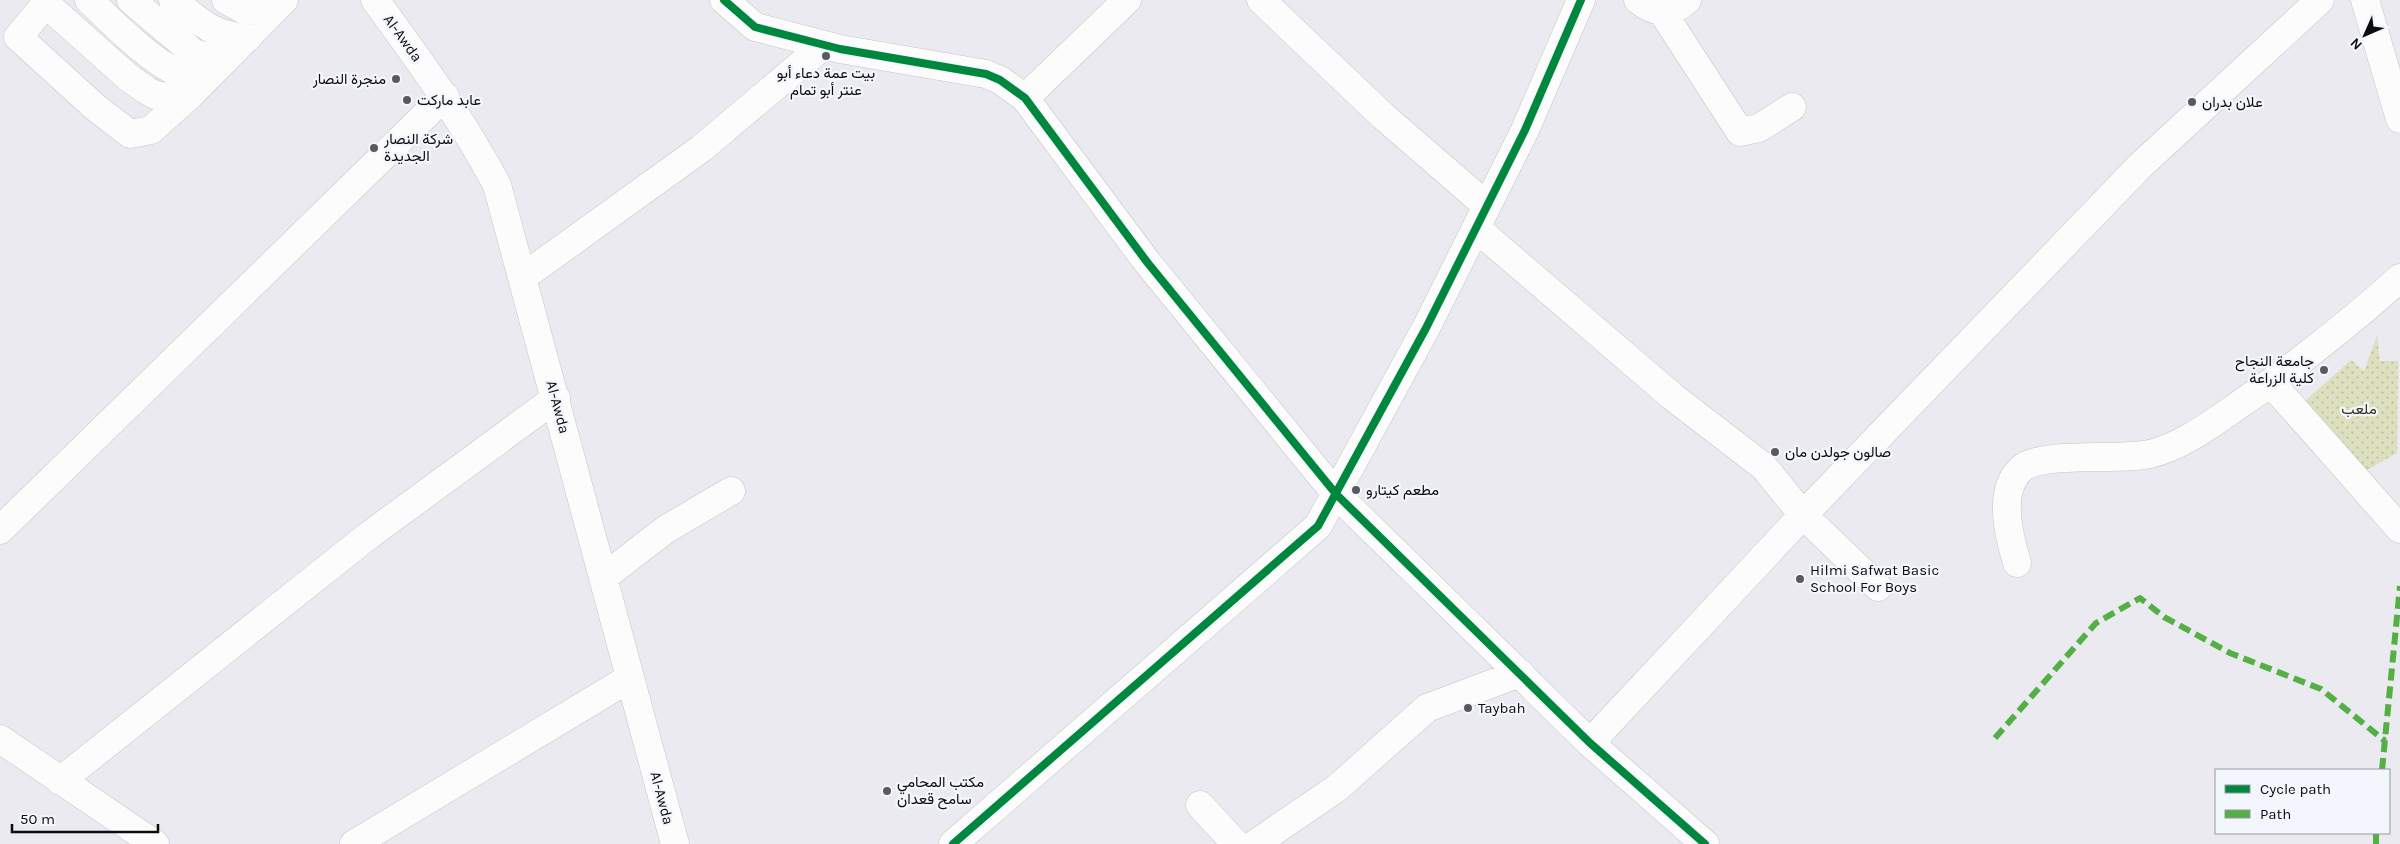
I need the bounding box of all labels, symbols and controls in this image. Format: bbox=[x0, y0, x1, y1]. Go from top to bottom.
north arrow bbox=[2340, 10, 2390, 60]
street label: Al-Awda bbox=[380, 11, 426, 65]
text: N bbox=[2347, 34, 2366, 53]
marker: بيت عمة دعاء أبو عنتر أبو تمام bbox=[820, 50, 832, 62]
place label: بيت عمة دعاء أبو عنتر أبو تمام bbox=[777, 64, 875, 100]
place label: منجرة النصار bbox=[312, 70, 386, 88]
marker: منجرة النصار bbox=[390, 73, 402, 85]
place label: عابد ماركت bbox=[417, 91, 481, 109]
place label: علان بدران bbox=[2202, 93, 2263, 111]
marker: عابد ماركت bbox=[401, 94, 413, 106]
marker: علان بدران bbox=[2186, 96, 2198, 108]
place label: شركة النصار الجديدة bbox=[383, 130, 453, 165]
marker: شركة النصار الجديدة bbox=[368, 142, 380, 154]
place label: جامعة النجاح كلية الزراعة bbox=[2235, 352, 2314, 387]
marker: جامعة النجاح كلية الزراعة bbox=[2318, 364, 2330, 376]
street label: Al-Awda bbox=[542, 378, 574, 436]
park label: ملعب bbox=[2341, 400, 2377, 418]
place label: صالون جولدن مان bbox=[1785, 443, 1891, 461]
marker: صالون جولدن مان bbox=[1769, 446, 1781, 458]
place label: مطعم كيتارو bbox=[1366, 481, 1439, 500]
marker: مطعم كيتارو bbox=[1350, 484, 1362, 496]
place label: Hilmi Safwat Basic School For Boys bbox=[1810, 561, 1939, 596]
marker: Hilmi Safwat Basic School For Boys bbox=[1794, 573, 1806, 585]
place label: Taybah bbox=[1478, 699, 1526, 717]
marker: Taybah bbox=[1462, 702, 1474, 714]
street label: Al-Awda bbox=[646, 769, 678, 827]
legend bbox=[2215, 769, 2390, 834]
place label: مكتب المحامي سامح قعدان bbox=[897, 773, 984, 810]
text: Cycle path bbox=[2260, 780, 2331, 798]
marker: مكتب المحامي سامح قعدان bbox=[881, 785, 893, 797]
scale bar bbox=[12, 802, 159, 834]
text: Path bbox=[2260, 805, 2291, 823]
text: 50 m bbox=[20, 810, 55, 828]

